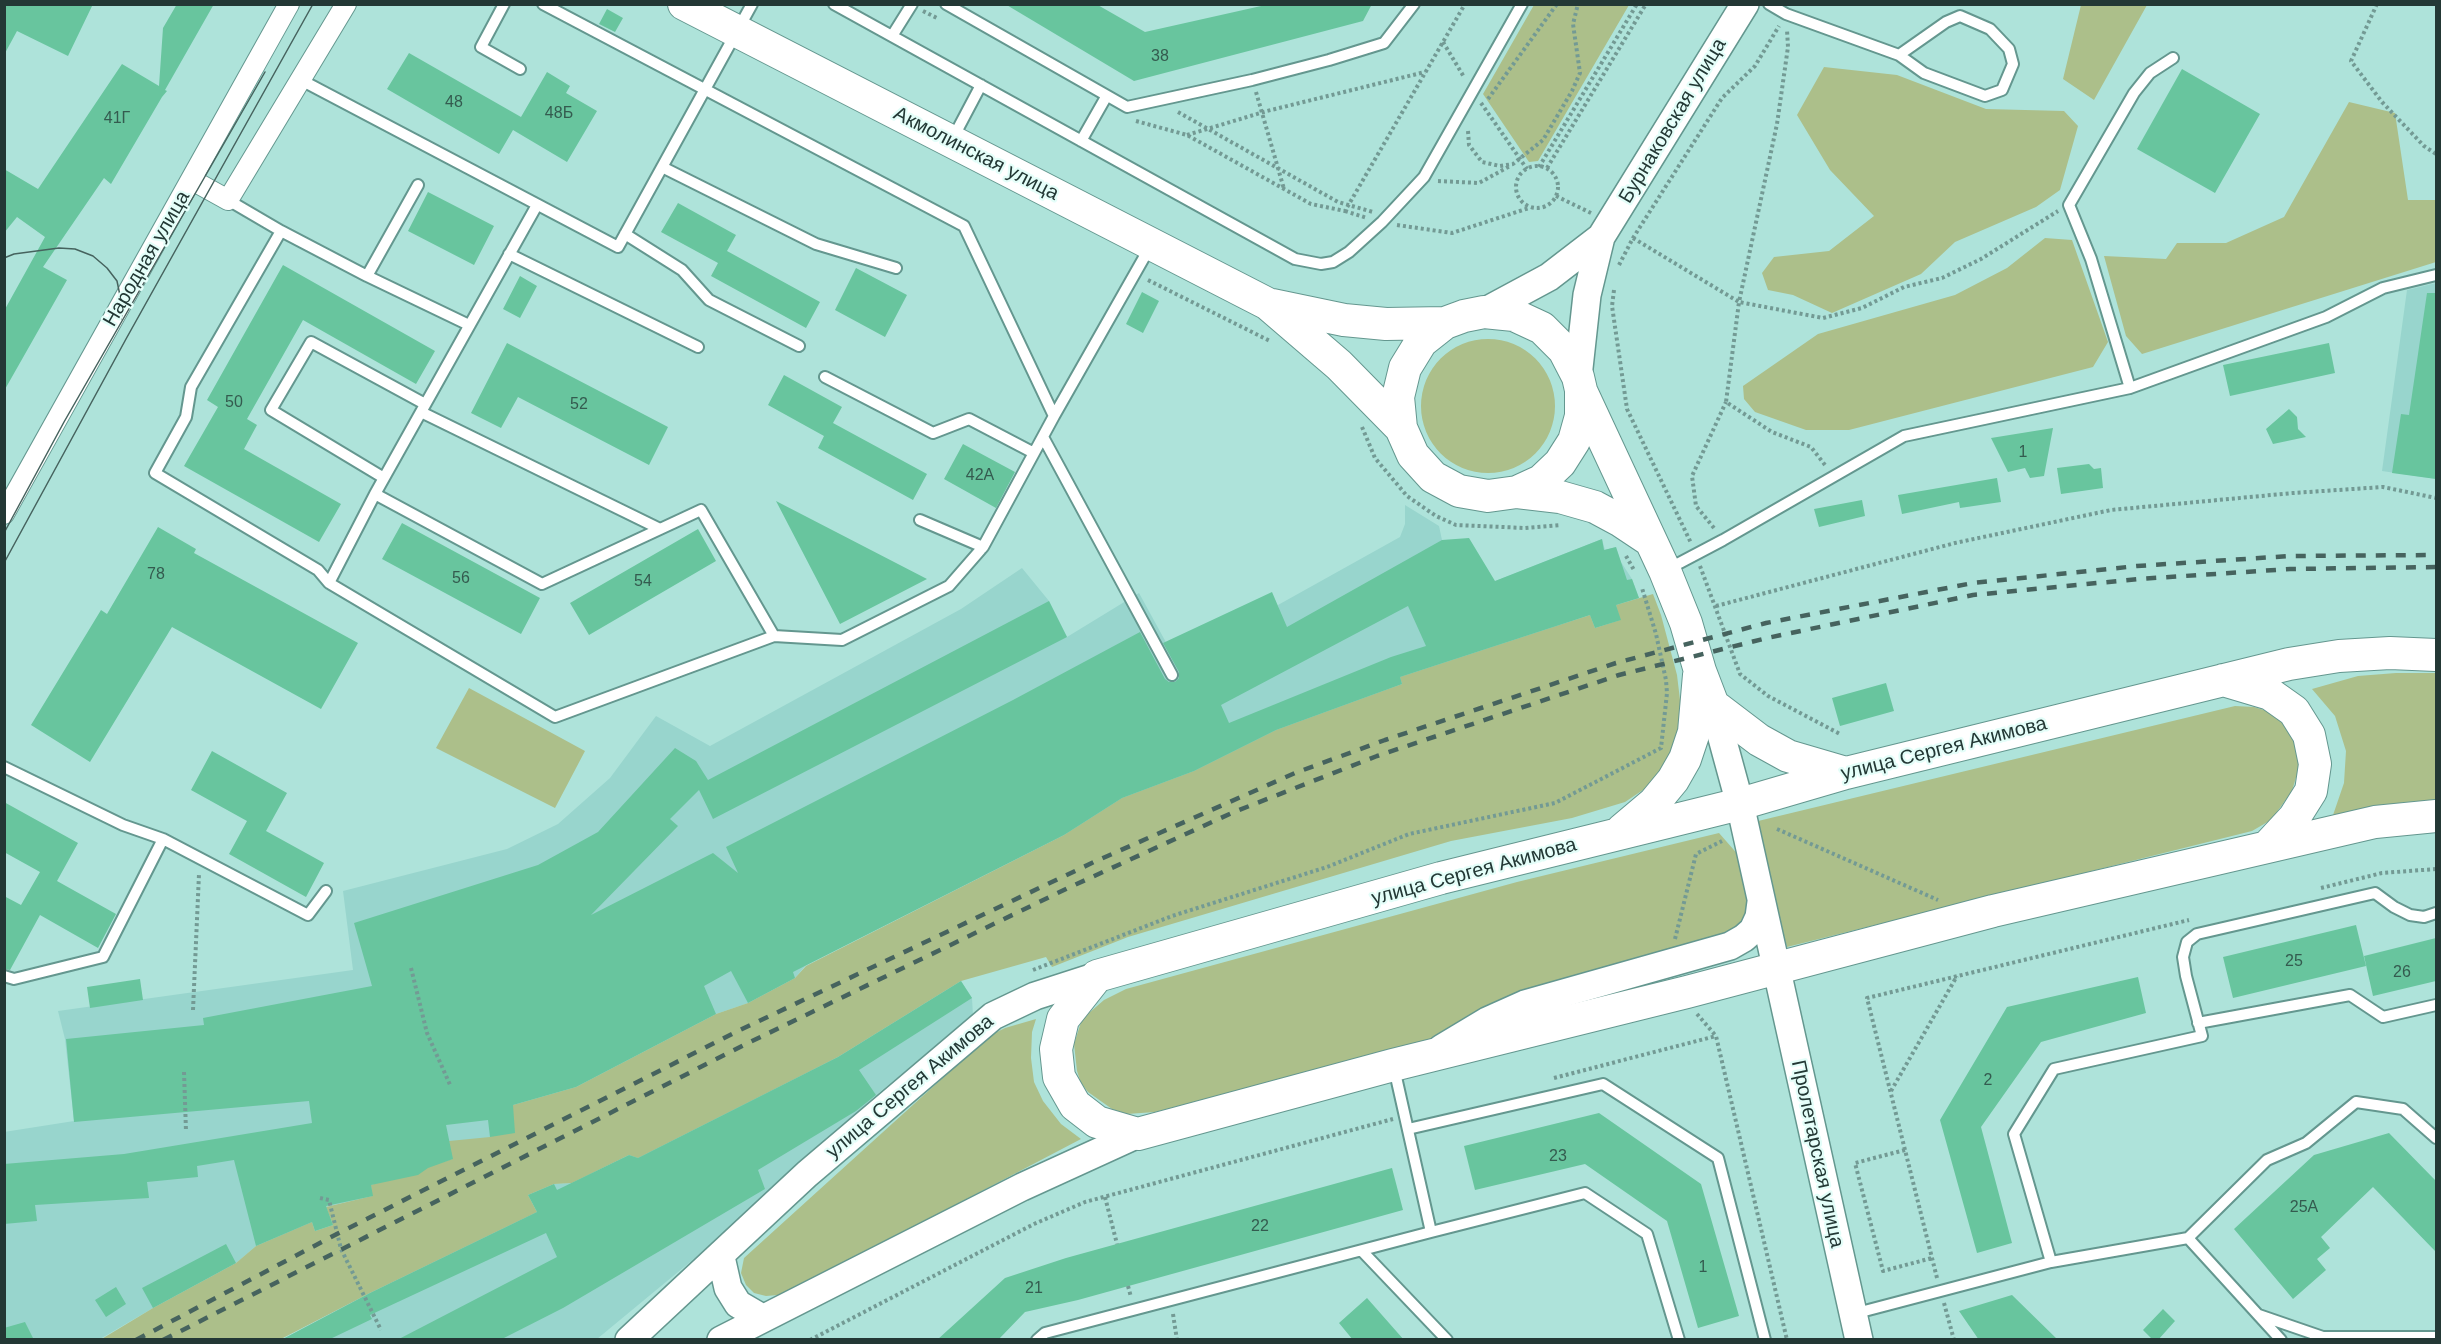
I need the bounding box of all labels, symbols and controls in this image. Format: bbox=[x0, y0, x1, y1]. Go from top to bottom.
street label: Бурнаковская улица bbox=[1614, 34, 1732, 208]
house number: 38 bbox=[1151, 47, 1169, 67]
house number: 48 bbox=[445, 93, 463, 113]
street label: Акмолинская улица bbox=[889, 102, 1063, 206]
house number: 48Б bbox=[545, 104, 573, 124]
house number: 41Г bbox=[104, 109, 130, 129]
street label: Народная улица bbox=[98, 187, 196, 331]
house number: 50 bbox=[225, 393, 243, 413]
house number: 52 bbox=[570, 395, 588, 415]
house number: 1 bbox=[2019, 443, 2027, 463]
house number: 42А bbox=[966, 466, 994, 486]
house number: 78 bbox=[147, 565, 165, 585]
house number: 56 bbox=[452, 569, 470, 589]
house number: 54 bbox=[634, 572, 652, 592]
street label: улица Сергея Акимова bbox=[1839, 712, 2049, 786]
street label: улица Сергея Акимова bbox=[1369, 833, 1579, 911]
house number: 25 bbox=[2285, 952, 2303, 972]
house number: 26 bbox=[2393, 963, 2411, 983]
street label: улица Сергея Акимова bbox=[821, 1010, 999, 1164]
street label: Пролетарская улица bbox=[1785, 1058, 1849, 1250]
house number: 2 bbox=[1984, 1071, 1992, 1091]
house number: 23 bbox=[1549, 1147, 1567, 1167]
house number: 25А bbox=[2290, 1198, 2318, 1218]
house number: 22 bbox=[1251, 1217, 1269, 1237]
house number: 1 bbox=[1699, 1258, 1707, 1278]
house number: 21 bbox=[1025, 1279, 1043, 1299]

